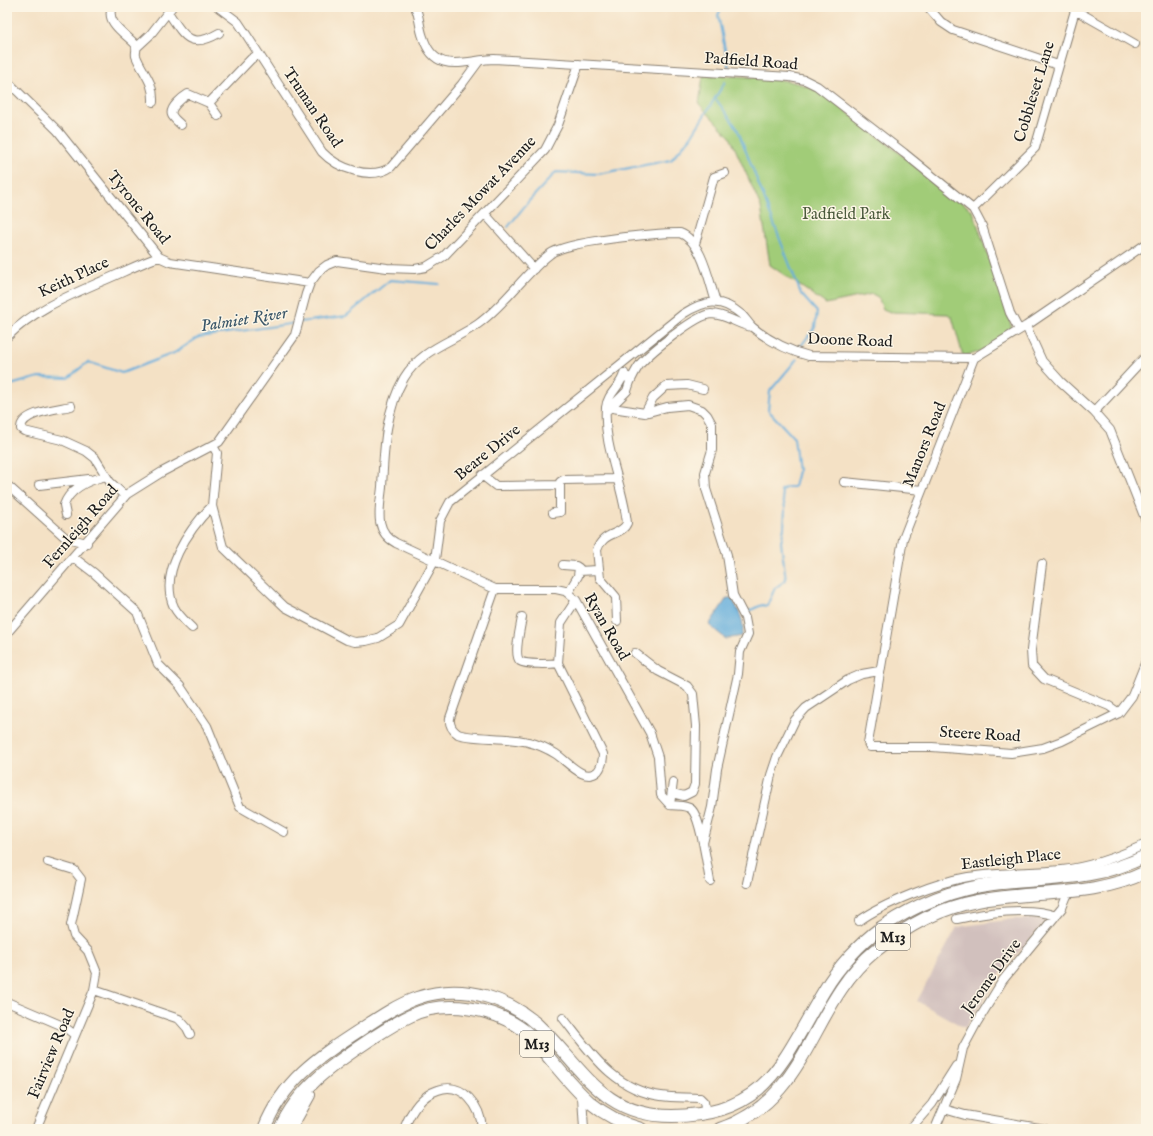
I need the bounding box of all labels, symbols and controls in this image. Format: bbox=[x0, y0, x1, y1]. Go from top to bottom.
street label: Cobbleset Lane bbox=[1010, 39, 1060, 145]
street label: Padfield Road bbox=[704, 49, 799, 75]
street label: Truman Road bbox=[278, 64, 346, 152]
street label: Charles Mowat Avenue bbox=[421, 132, 541, 256]
street label: Tyrone Road bbox=[102, 167, 174, 249]
park label: Padfield Park bbox=[802, 205, 890, 225]
street label: Keith Place bbox=[36, 253, 112, 303]
water label: Palmiet River bbox=[199, 303, 290, 337]
street label: Doone Road bbox=[807, 330, 894, 353]
street label: Manors Road bbox=[899, 399, 951, 491]
street label: Beare Drive bbox=[451, 420, 525, 486]
street label: Fernleigh Road bbox=[39, 481, 123, 573]
street label: Ryan Road bbox=[579, 590, 634, 665]
street label: Steere Road bbox=[939, 723, 1022, 747]
street label: Eastleigh Place bbox=[960, 845, 1062, 875]
road number: M13 bbox=[876, 924, 910, 950]
street label: Jerome Drive bbox=[957, 935, 1026, 1020]
street label: Fairview Road bbox=[24, 1006, 80, 1102]
road number: M13 bbox=[520, 1031, 554, 1057]

